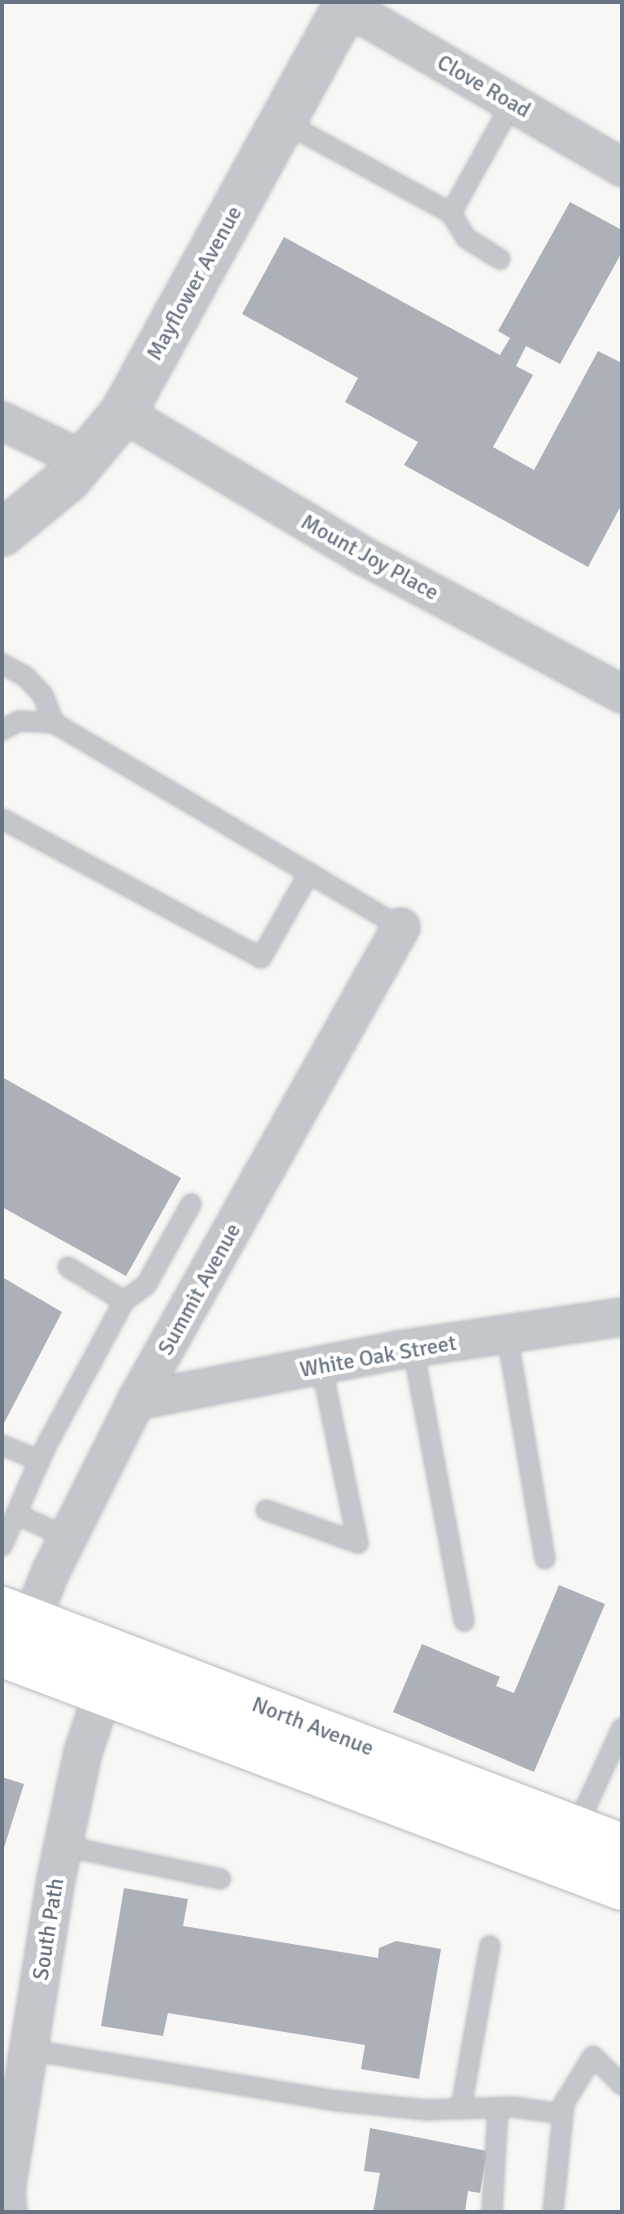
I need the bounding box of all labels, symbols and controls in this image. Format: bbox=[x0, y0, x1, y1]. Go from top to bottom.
street label: Clove Road bbox=[433, 49, 535, 123]
street label: Mayflower Avenue bbox=[141, 201, 247, 365]
street label: Mount Joy Place bbox=[297, 508, 443, 606]
street label: Summit Avenue bbox=[152, 1219, 246, 1359]
street label: White Oak Street bbox=[298, 1329, 458, 1383]
street label: North Avenue bbox=[248, 1691, 378, 1761]
street label: South Path bbox=[27, 1876, 69, 1982]

